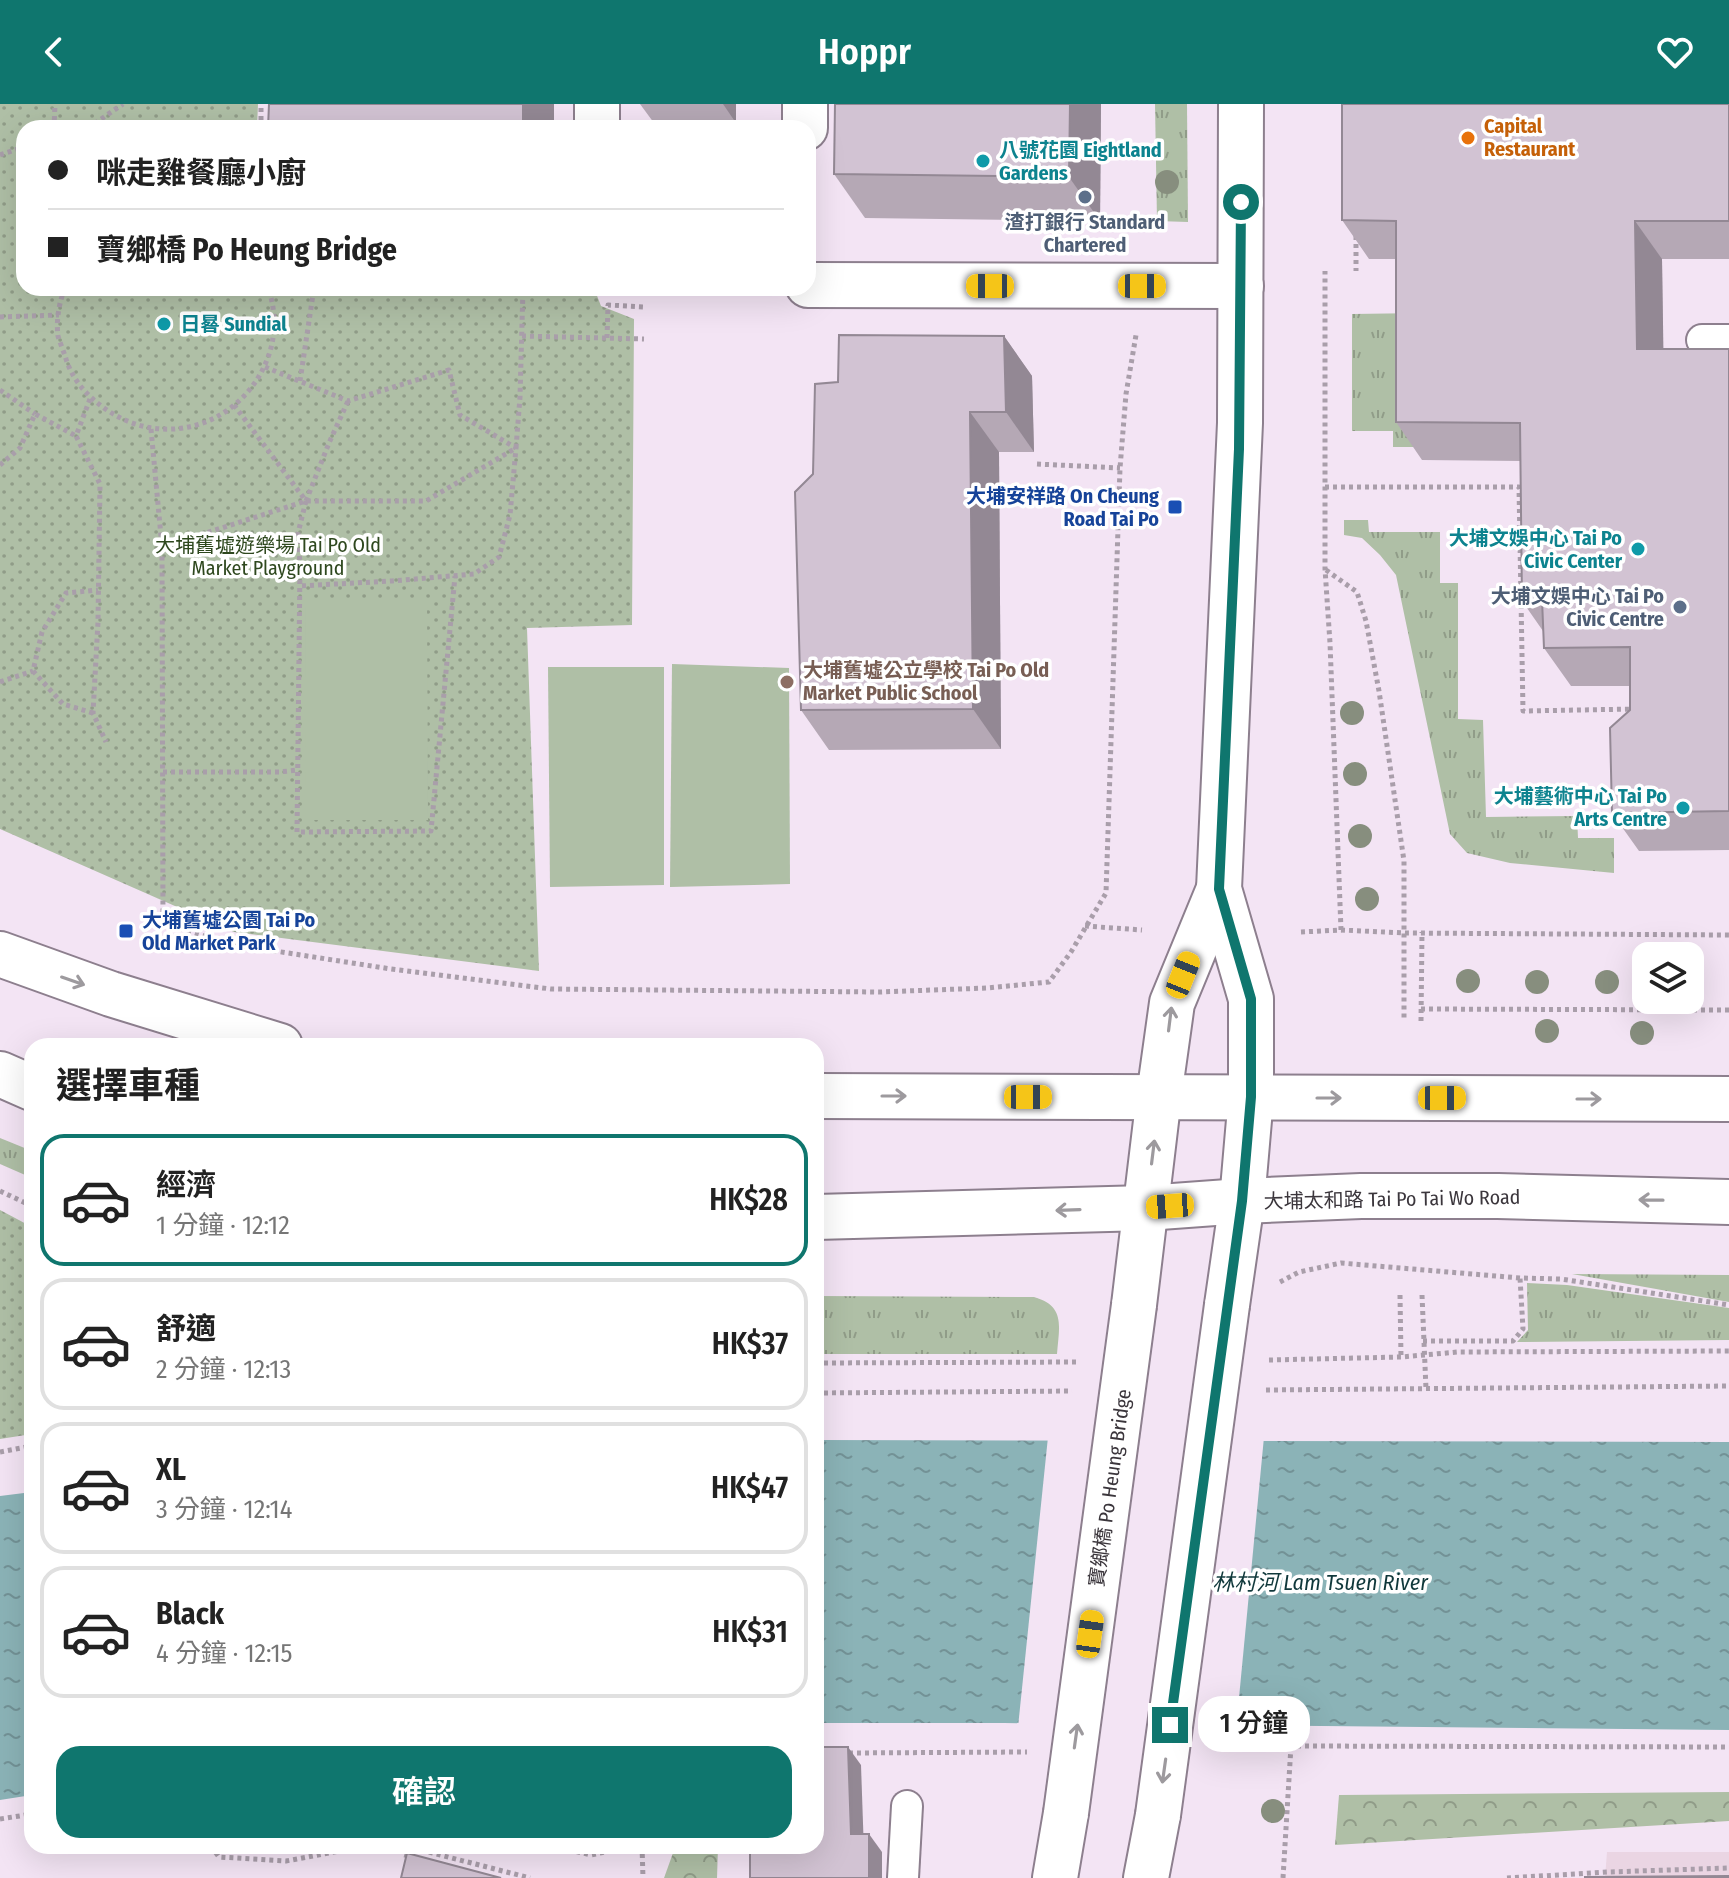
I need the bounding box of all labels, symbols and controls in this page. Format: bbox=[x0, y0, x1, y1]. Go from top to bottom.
icon: back bbox=[32, 30, 76, 74]
text: Hoppr bbox=[818, 30, 911, 74]
icon: heart bbox=[1653, 30, 1697, 74]
place label: Capital Restaurant bbox=[1484, 114, 1576, 161]
marker: Capital Restaurant bbox=[1459, 129, 1477, 147]
place label: 八號花園 Eightland Gardens bbox=[999, 138, 1162, 185]
marker: 八號花園 Eightland Gardens bbox=[974, 152, 992, 170]
text: 咪走雞餐廳小廚 bbox=[96, 155, 306, 191]
route start bbox=[1223, 184, 1259, 220]
marker: 渣打銀行 Standard Chartered bbox=[1076, 188, 1094, 206]
place label: 渣打銀行 Standard Chartered bbox=[1005, 210, 1165, 257]
text: 寶鄉橋 Po Heung Bridge bbox=[96, 232, 397, 268]
car bbox=[966, 274, 1014, 298]
car bbox=[1118, 274, 1166, 298]
place label: 日晷 Sundial bbox=[180, 312, 287, 336]
marker: 日晷 Sundial bbox=[155, 315, 173, 333]
place label: 大埔安祥路 On Cheung Road Tai Po bbox=[966, 484, 1159, 531]
marker: 大埔安祥路 On Cheung Road Tai Po bbox=[1166, 498, 1184, 516]
place label: 大埔文娛中心 Tai Po Civic Center bbox=[1449, 526, 1623, 573]
park label: 大埔舊墟遊樂場 Tai Po Old Market Playground bbox=[155, 533, 381, 580]
marker: 大埔文娛中心 Tai Po Civic Center bbox=[1629, 540, 1647, 558]
place label: 大埔文娛中心 Tai Po Civic Centre bbox=[1491, 584, 1664, 631]
marker: 大埔文娛中心 Tai Po Civic Centre bbox=[1671, 598, 1689, 616]
place label: 大埔舊墟公立學校 Tai Po Old Market Public School bbox=[803, 658, 1049, 705]
marker: 大埔舊墟公立學校 Tai Po Old Market Public School bbox=[778, 673, 796, 691]
place label: 大埔藝術中心 Tai Po Arts Centre bbox=[1494, 784, 1667, 831]
marker: 大埔藝術中心 Tai Po Arts Centre bbox=[1674, 799, 1692, 817]
place label: 大埔舊墟公園 Tai Po Old Market Park bbox=[142, 908, 316, 955]
marker: 大埔舊墟公園 Tai Po Old Market Park bbox=[117, 922, 135, 940]
map controls bbox=[1632, 942, 1704, 1014]
button: layers bbox=[1632, 942, 1704, 1014]
car bbox=[1163, 948, 1203, 1002]
one-way arrow bbox=[61, 974, 86, 989]
one-way arrow bbox=[1162, 1006, 1177, 1033]
text: 選擇車種 bbox=[56, 1064, 200, 1108]
car bbox=[1004, 1085, 1052, 1109]
car bbox=[1418, 1086, 1466, 1110]
one-way arrow bbox=[880, 1088, 907, 1104]
one-way arrow bbox=[1315, 1090, 1342, 1105]
one-way arrow bbox=[1575, 1091, 1602, 1107]
one-way arrow bbox=[1145, 1139, 1160, 1166]
icon: car bbox=[60, 1164, 132, 1236]
text: 經濟 bbox=[156, 1167, 216, 1203]
text: HK$28 bbox=[709, 1182, 788, 1218]
street label: 大埔太和路 Tai Po Tai Wo Road bbox=[1263, 1185, 1521, 1213]
car bbox=[1145, 1192, 1195, 1220]
one-way arrow bbox=[1638, 1192, 1665, 1208]
one-way arrow bbox=[1055, 1202, 1082, 1217]
text: 1 分鐘 · 12:12 bbox=[156, 1210, 290, 1241]
icon: car bbox=[60, 1308, 132, 1380]
text: 舒適 bbox=[156, 1311, 216, 1347]
text: HK$37 bbox=[712, 1326, 788, 1362]
text: 2 分鐘 · 12:13 bbox=[156, 1354, 291, 1385]
street label: 寶鄉橋 Po Heung Bridge bbox=[1084, 1388, 1136, 1588]
icon: car bbox=[60, 1452, 132, 1524]
text: XL bbox=[156, 1452, 186, 1488]
text: HK$47 bbox=[711, 1470, 788, 1506]
text: 3 分鐘 · 12:14 bbox=[156, 1494, 292, 1525]
water label: 林村河 Lam Tsuen River bbox=[1212, 1569, 1429, 1596]
icon: car bbox=[60, 1596, 132, 1668]
text: Black bbox=[156, 1596, 224, 1632]
car bbox=[1075, 1609, 1105, 1659]
text: HK$31 bbox=[712, 1614, 788, 1650]
text: 4 分鐘 · 12:15 bbox=[156, 1638, 293, 1669]
callout: 1 分鐘 bbox=[1198, 1697, 1310, 1753]
route end bbox=[1152, 1707, 1188, 1743]
text: 1 分鐘 bbox=[1220, 1708, 1288, 1739]
one-way arrow bbox=[1069, 1724, 1084, 1749]
button: 確認 bbox=[56, 1746, 792, 1838]
one-way arrow bbox=[1156, 1757, 1171, 1783]

